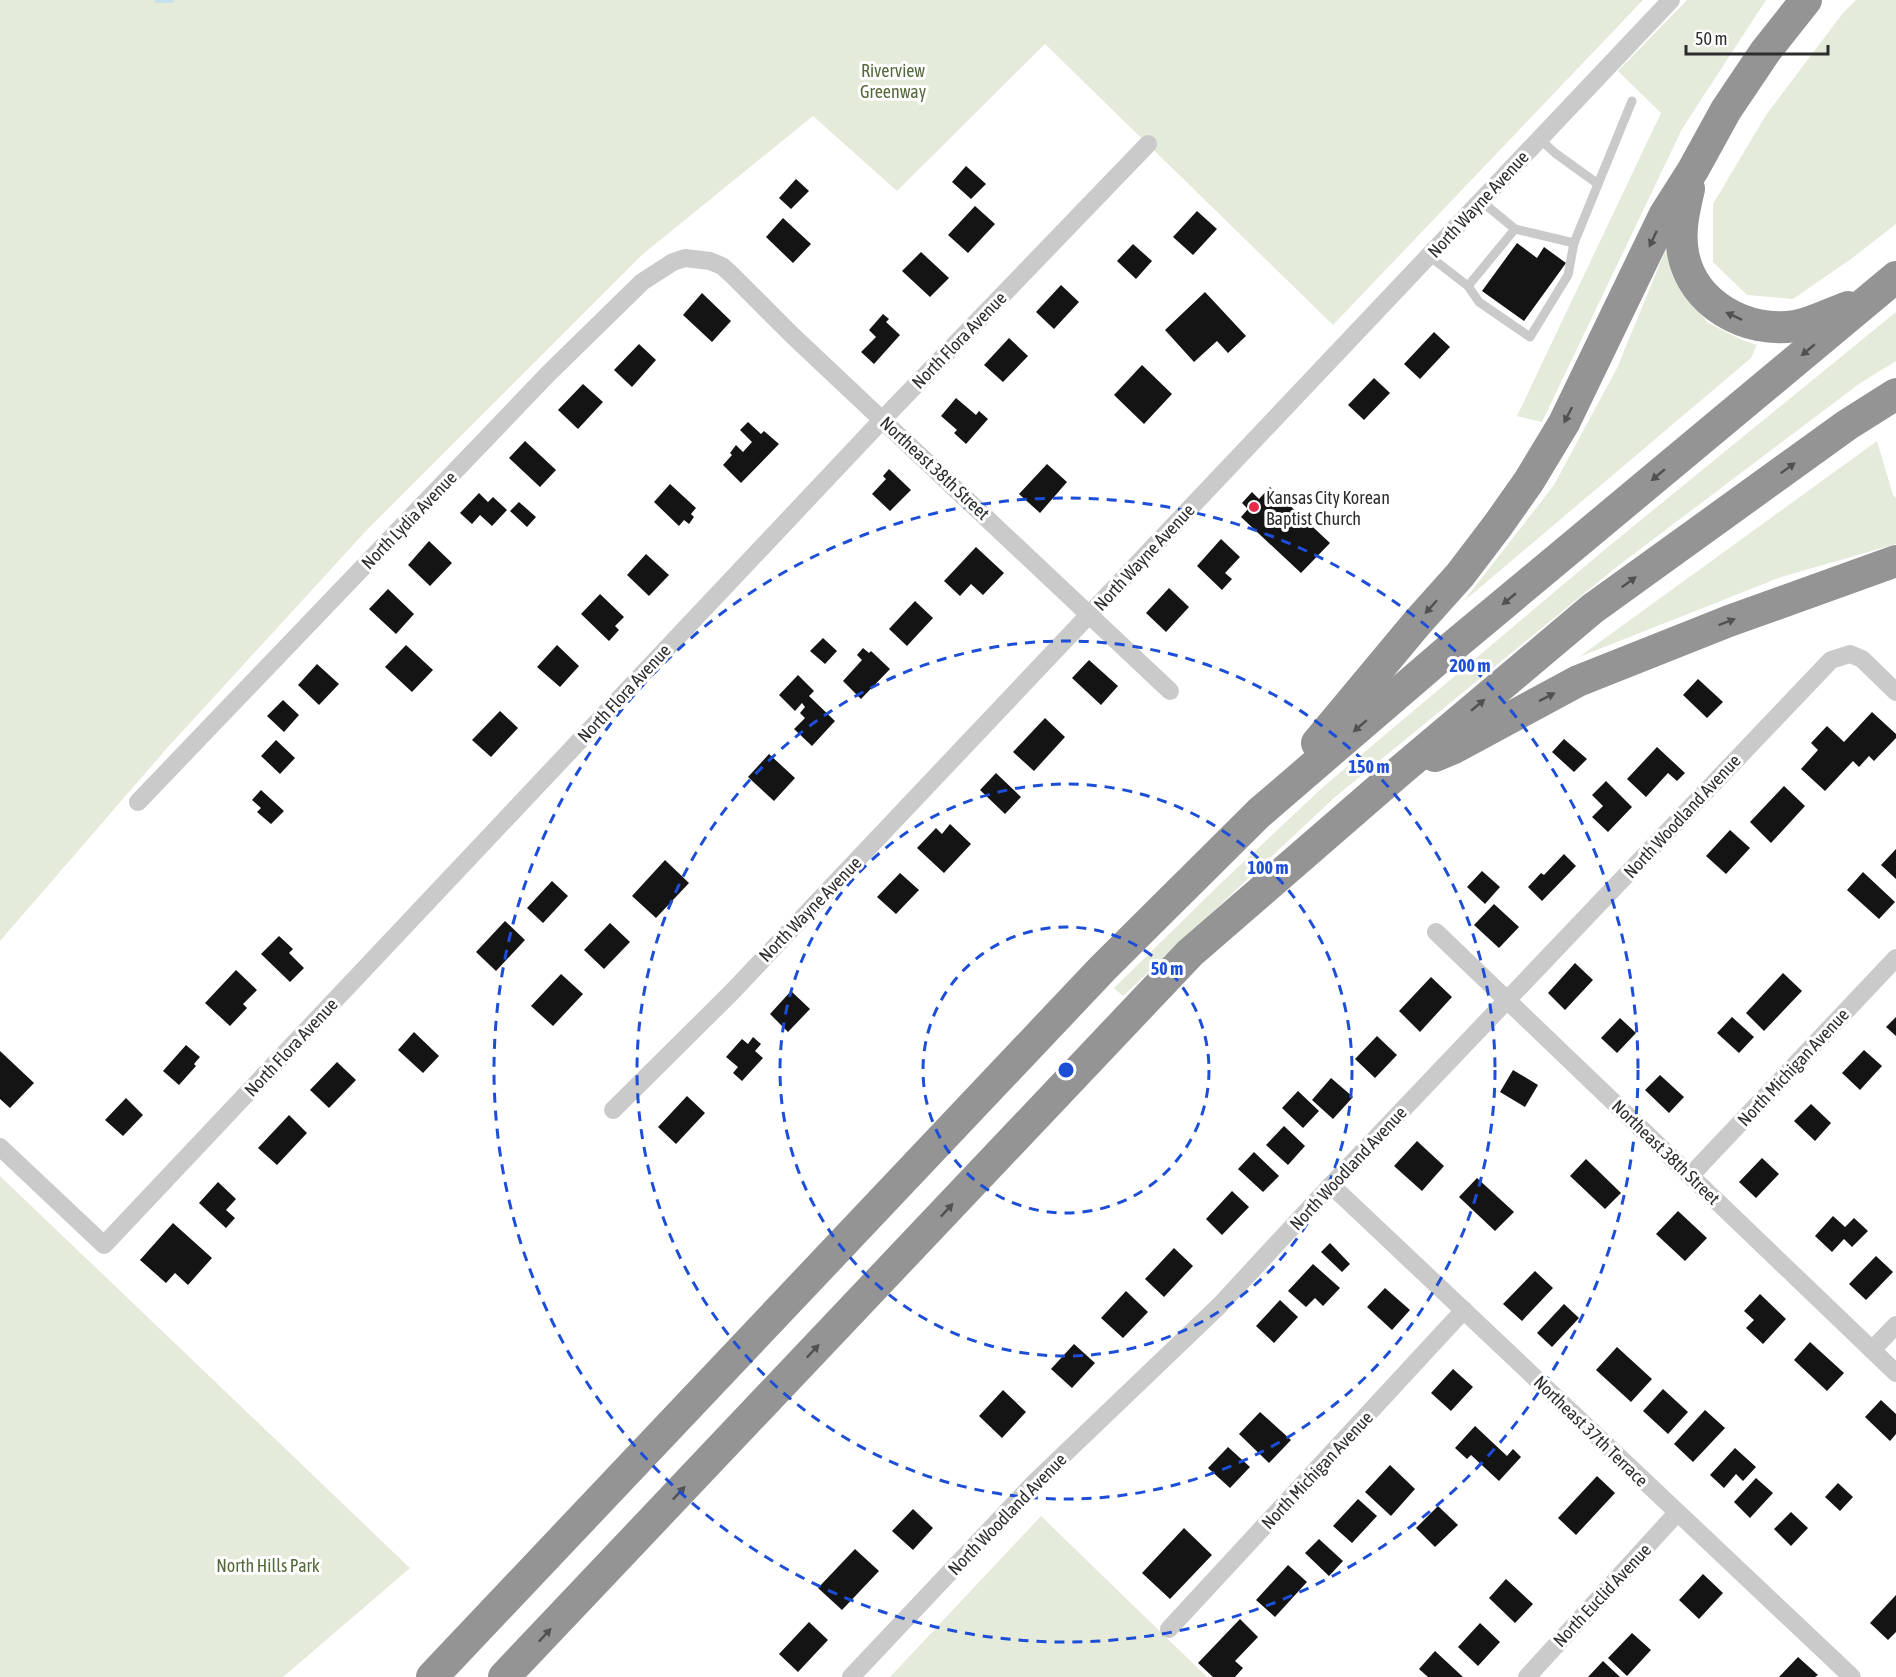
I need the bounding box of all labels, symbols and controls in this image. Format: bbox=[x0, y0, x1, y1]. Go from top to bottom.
scale bar bbox=[1686, 18, 1828, 56]
text: 50 m bbox=[1695, 28, 1727, 49]
park label: Riverview Greenway bbox=[860, 60, 926, 102]
street label: North Wayne Avenue bbox=[1423, 146, 1533, 262]
one-way arrow bbox=[1649, 231, 1658, 248]
street label: North Flora Avenue bbox=[908, 287, 1010, 393]
one-way arrow bbox=[1725, 312, 1742, 321]
one-way arrow bbox=[1801, 343, 1816, 356]
one-way arrow bbox=[1563, 406, 1573, 423]
street label: Northeast 38th Street bbox=[876, 412, 994, 524]
one-way arrow bbox=[1779, 462, 1795, 474]
street label: North Lydia Avenue bbox=[357, 467, 461, 573]
one-way arrow bbox=[1651, 468, 1666, 480]
place label: Kansas City Korean Baptist Church bbox=[1266, 487, 1390, 529]
street label: North Wayne Avenue bbox=[1089, 499, 1199, 615]
marker: Kansas City Korean Baptist Church bbox=[1247, 500, 1261, 514]
one-way arrow bbox=[1621, 576, 1637, 588]
one-way arrow bbox=[1501, 593, 1517, 606]
one-way arrow bbox=[1425, 599, 1438, 614]
one-way arrow bbox=[1718, 617, 1736, 626]
street label: North Flora Avenue bbox=[573, 640, 675, 746]
text: 200 m bbox=[1450, 655, 1490, 676]
one-way arrow bbox=[1539, 692, 1556, 702]
one-way arrow bbox=[1470, 699, 1485, 712]
one-way arrow bbox=[1353, 719, 1368, 732]
street label: North Woodland Avenue bbox=[1619, 750, 1745, 882]
text: 150 m bbox=[1349, 756, 1389, 777]
street label: North Wayne Avenue bbox=[754, 852, 866, 966]
text: 100 m bbox=[1248, 857, 1288, 878]
text: 50 m bbox=[1151, 958, 1183, 979]
street label: North Flora Avenue bbox=[240, 994, 342, 1100]
street label: North Michigan Avenue bbox=[1733, 1004, 1853, 1130]
centre of rings bbox=[1056, 1060, 1076, 1080]
street label: Northeast 38th Street bbox=[1608, 1095, 1724, 1209]
street label: North Woodland Avenue bbox=[1285, 1102, 1411, 1234]
one-way arrow bbox=[939, 1203, 953, 1217]
one-way arrow bbox=[805, 1345, 819, 1359]
street label: Northeast 37th Terrace bbox=[1530, 1371, 1652, 1491]
street label: North Michigan Avenue bbox=[1257, 1407, 1377, 1533]
street label: North Woodland Avenue bbox=[943, 1449, 1071, 1579]
one-way arrow bbox=[671, 1486, 685, 1500]
street label: North Euclid Avenue bbox=[1549, 1539, 1655, 1651]
park label: North Hills Park bbox=[216, 1555, 320, 1576]
one-way arrow bbox=[537, 1628, 551, 1642]

